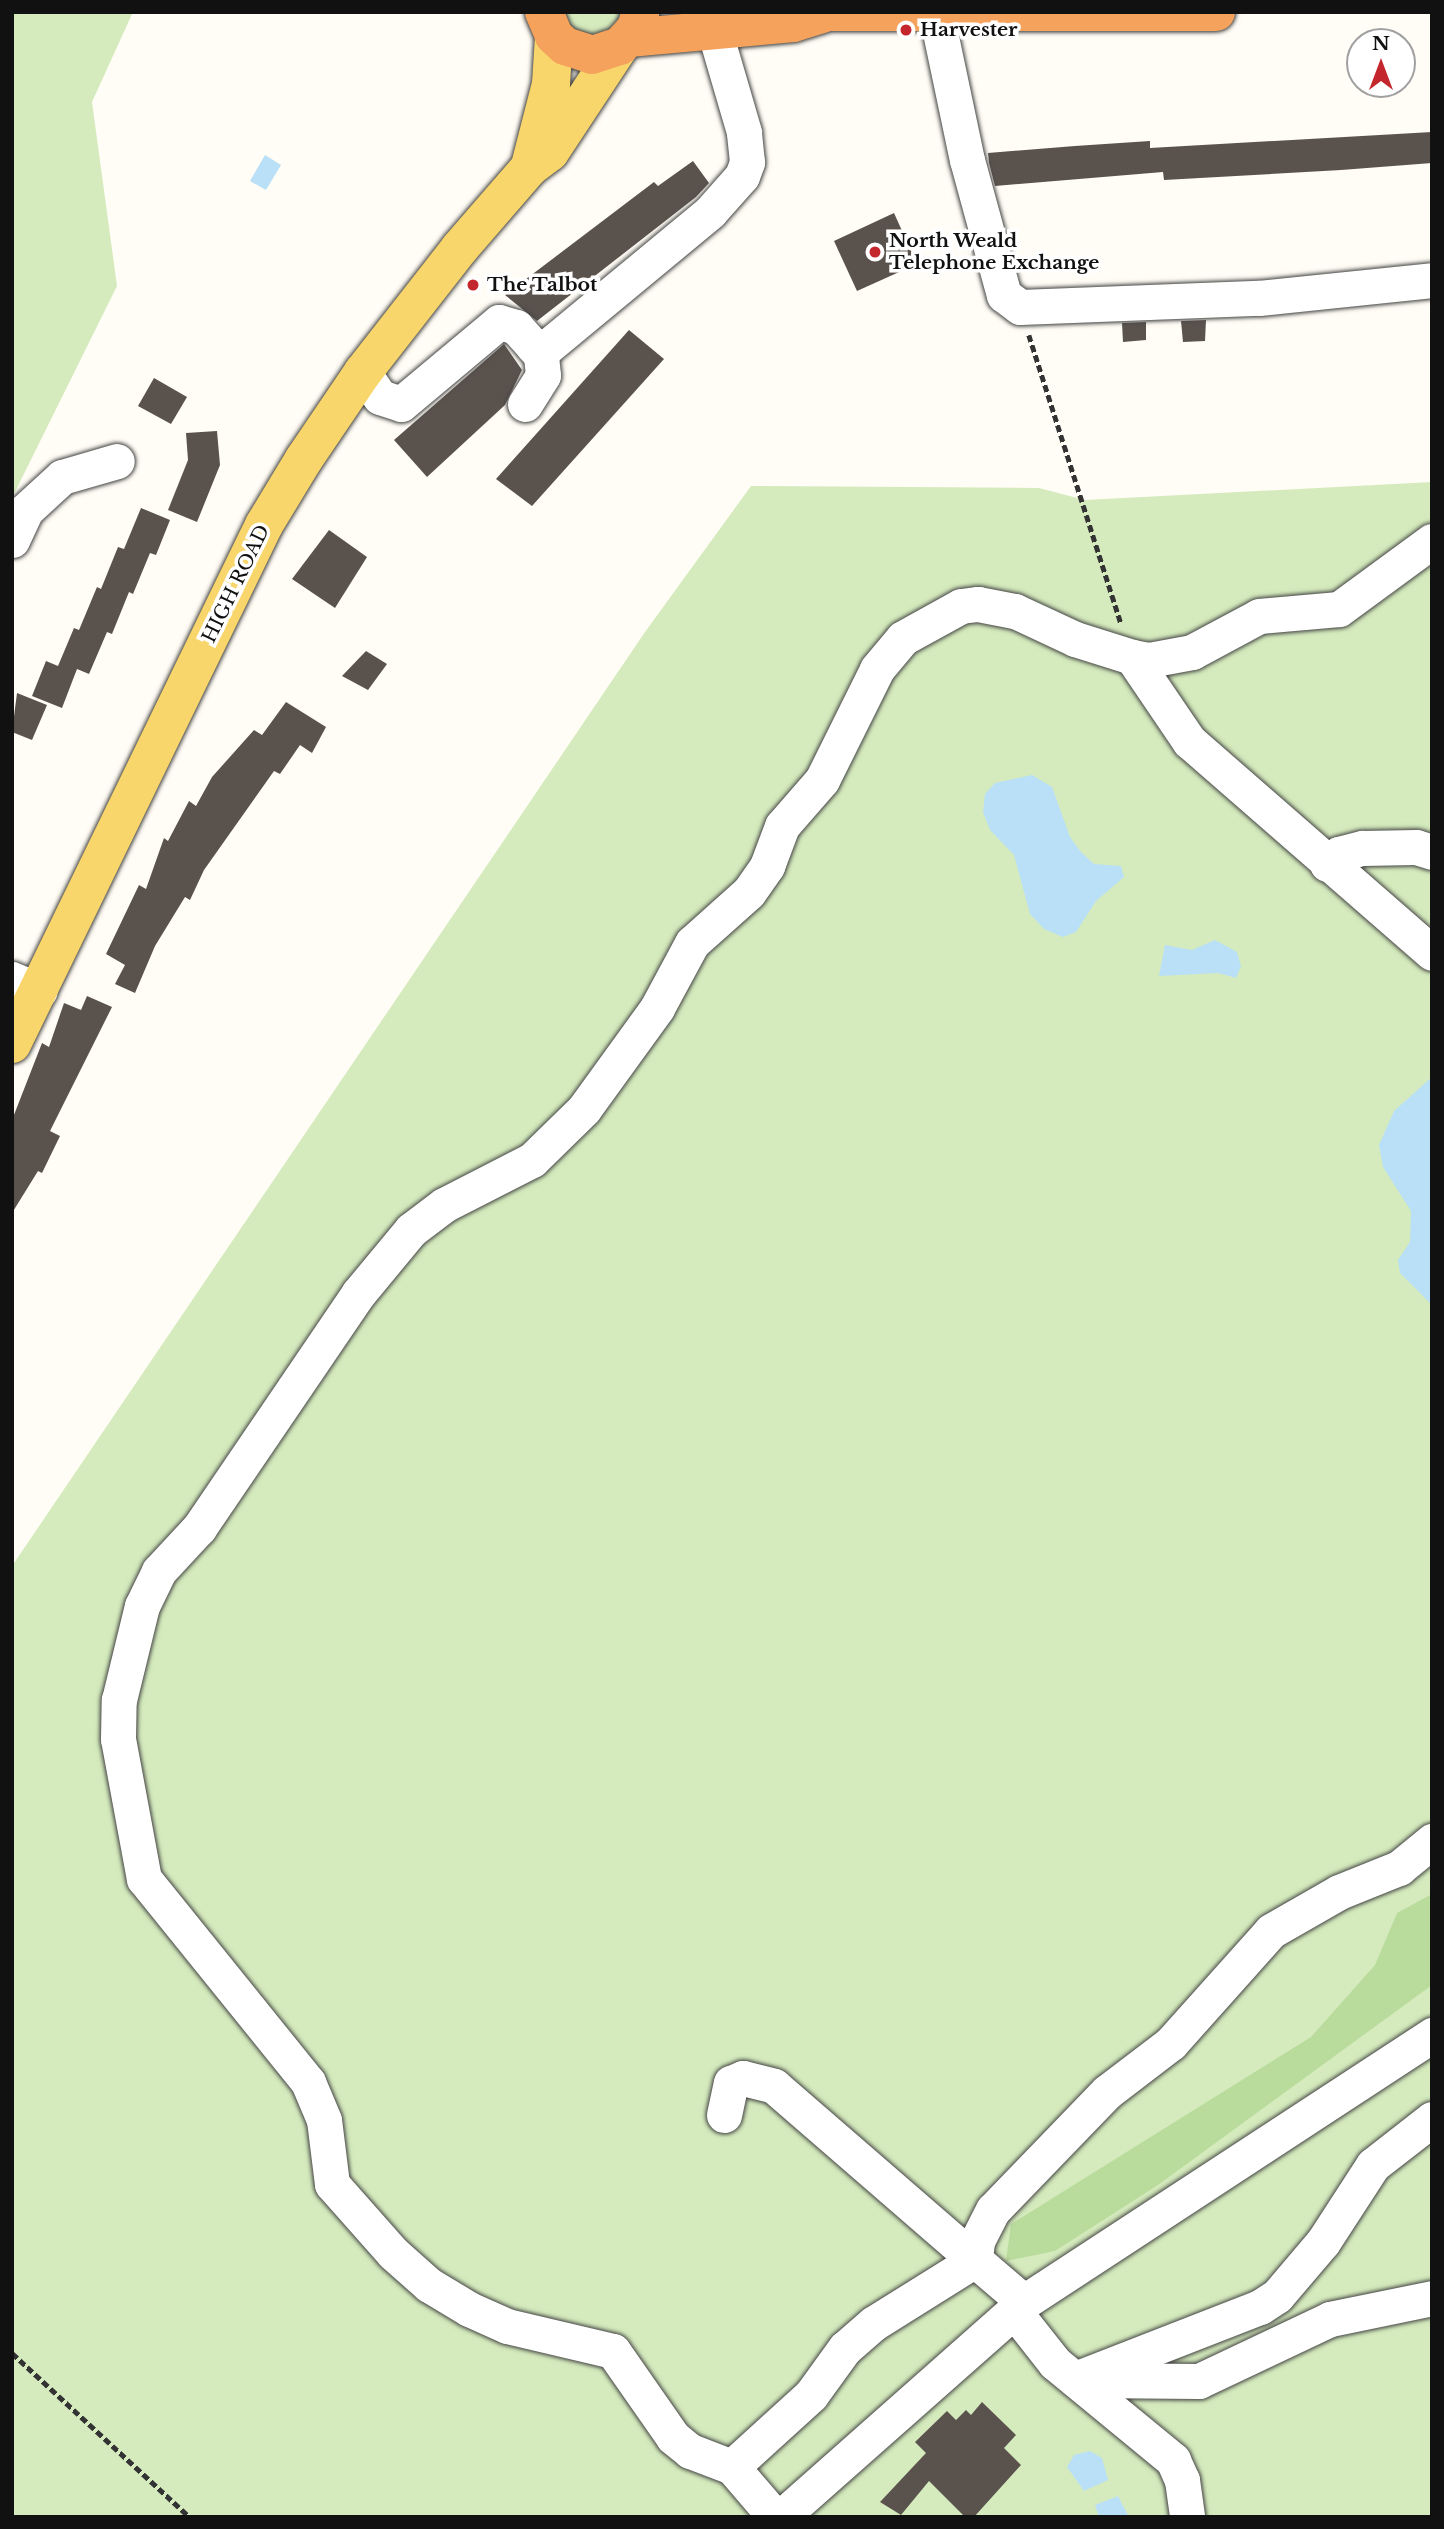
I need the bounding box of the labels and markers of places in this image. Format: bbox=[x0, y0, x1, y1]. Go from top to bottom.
place label: Harvester bbox=[920, 19, 1018, 41]
marker: Harvester bbox=[898, 22, 914, 38]
place label: North Weald Telephone Exchange bbox=[889, 230, 1099, 274]
marker: North Weald Telephone Exchange bbox=[867, 244, 883, 260]
place label: The Talbot bbox=[487, 274, 598, 296]
marker: The Talbot bbox=[465, 277, 481, 293]

